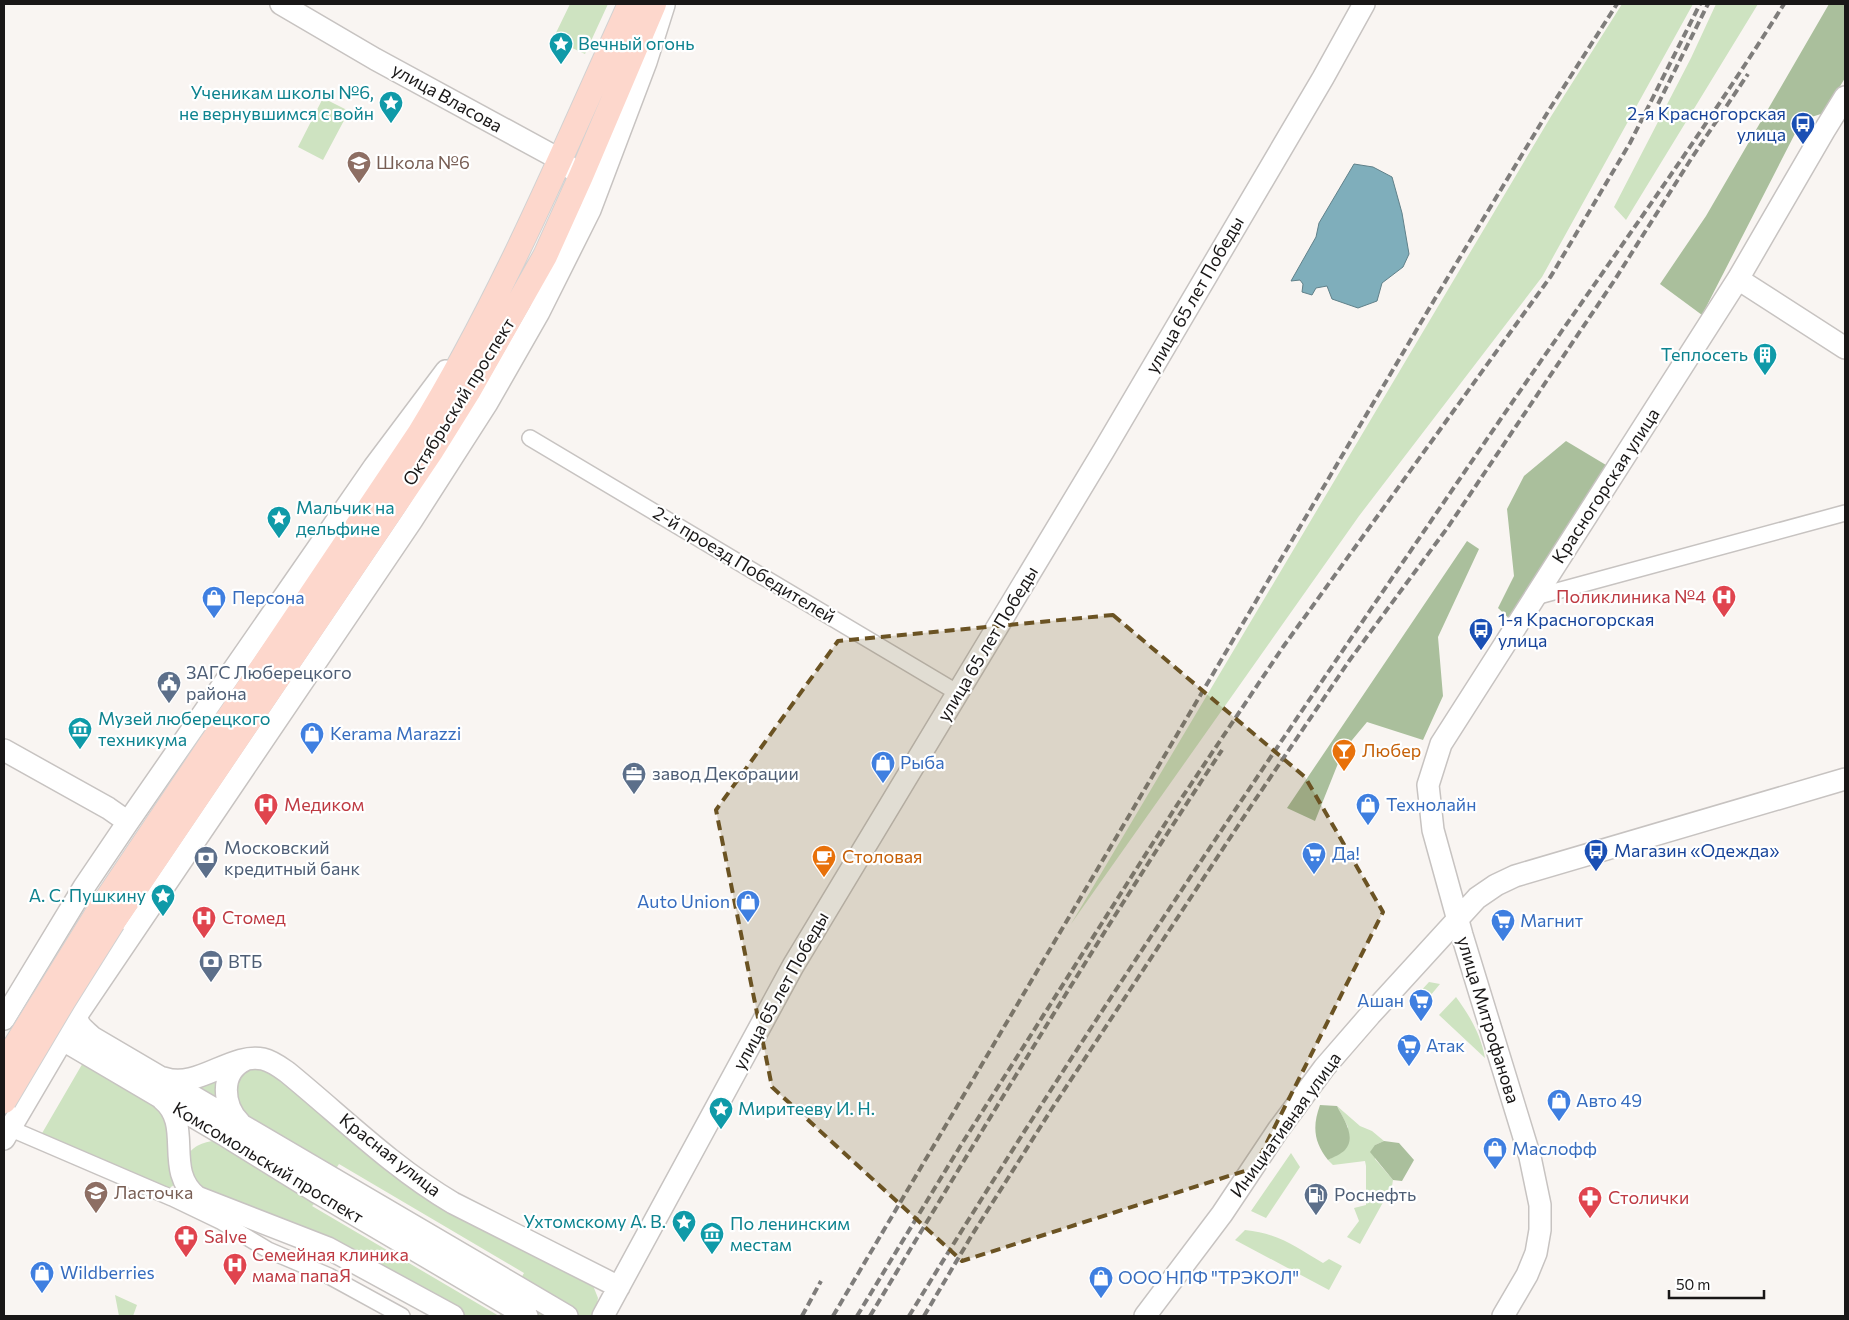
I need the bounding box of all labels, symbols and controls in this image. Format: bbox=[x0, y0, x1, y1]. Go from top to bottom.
place icon: Вечный огонь bbox=[548, 31, 574, 65]
place label: Вечный огонь bbox=[578, 32, 695, 54]
street label: улица Власова bbox=[389, 58, 506, 136]
place label: Ученикам школы №6, не вернувшимся с войн bbox=[179, 81, 374, 124]
place icon: Ученикам школы №6, не вернувшимся с войн bbox=[378, 90, 404, 124]
place label: 2-я Красногорская улица bbox=[1627, 102, 1786, 145]
bus stop icon: 2-я Красногорская улица bbox=[1790, 111, 1816, 145]
school or university icon: Школа №6 bbox=[346, 150, 372, 184]
place label: Школа №6 bbox=[376, 151, 470, 173]
street label: улица 65 лет Победы bbox=[1140, 212, 1248, 377]
street label: Октябрьский проспект bbox=[397, 313, 519, 490]
building icon: Теплосеть bbox=[1752, 342, 1778, 376]
place label: Теплосеть bbox=[1661, 343, 1748, 365]
street label: Красногорская улица bbox=[1547, 404, 1664, 567]
place label: Мальчик на дельфине bbox=[296, 496, 395, 539]
street label: 2-й проезд Победителей bbox=[649, 501, 840, 627]
place icon: Мальчик на дельфине bbox=[266, 505, 292, 539]
street label: улица 65 лет Победы bbox=[932, 562, 1042, 725]
hospital icon: Поликлиника №4 bbox=[1711, 584, 1737, 618]
shop icon: Персона bbox=[201, 585, 227, 619]
place label: Поликлиника №4 bbox=[1556, 585, 1706, 607]
place label: Персона bbox=[232, 586, 305, 608]
place label: 1-я Красногорская улица bbox=[1498, 608, 1654, 651]
bus stop icon: 1-я Красногорская улица bbox=[1468, 617, 1494, 651]
place label: ЗАГС Люберецкого района bbox=[186, 661, 352, 704]
public building icon: ЗАГС Люберецкого района bbox=[156, 670, 182, 704]
place label: Музей люберецкого техникума bbox=[98, 707, 270, 750]
museum icon: Музей люберецкого техникума bbox=[67, 716, 93, 750]
shop icon: Kerama Marazzi bbox=[299, 721, 325, 755]
place label: Kerama Marazzi bbox=[330, 722, 461, 744]
bar icon: Любер bbox=[1331, 738, 1357, 772]
place label: Любер bbox=[1362, 739, 1421, 761]
shop icon: Рыба bbox=[870, 750, 896, 784]
place label: Рыба bbox=[900, 751, 945, 773]
office icon: завод Декорации bbox=[621, 761, 647, 795]
place label: завод Декорации bbox=[652, 762, 799, 784]
hospital icon: Медиком bbox=[253, 792, 279, 826]
shop icon: Технолайн bbox=[1355, 792, 1381, 826]
place label: Медиком bbox=[284, 793, 364, 815]
place label: Технолайн bbox=[1386, 793, 1476, 815]
place label: Московский кредитный банк bbox=[224, 836, 361, 879]
bus stop icon: Магазин «Одежда» bbox=[1583, 838, 1609, 872]
place label: Магазин «Одежда» bbox=[1614, 839, 1779, 861]
supermarket icon: Да! bbox=[1301, 841, 1327, 875]
place label: Да! bbox=[1332, 842, 1360, 864]
cafe icon: Столовая bbox=[811, 844, 837, 878]
bank icon: Московский кредитный банк bbox=[193, 845, 219, 879]
place label: Столовая bbox=[842, 845, 923, 867]
place icon: А. С. Пушкину bbox=[150, 883, 176, 917]
place label: А. С. Пушкину bbox=[29, 884, 146, 906]
shop icon: Auto Union bbox=[735, 889, 761, 923]
place label: Auto Union bbox=[637, 890, 730, 912]
hospital icon: Стомед bbox=[191, 905, 217, 939]
place label: Стомед bbox=[222, 906, 286, 928]
street label: улица 65 лет Победы bbox=[728, 908, 833, 1073]
supermarket icon: Магнит bbox=[1490, 908, 1516, 942]
place label: Магнит bbox=[1520, 909, 1584, 931]
street label: улица Митрофанова bbox=[1453, 934, 1525, 1106]
bank icon: ВТБ bbox=[198, 949, 224, 983]
place label: ВТБ bbox=[228, 950, 262, 972]
supermarket icon: Ашан bbox=[1408, 988, 1434, 1022]
place label: Ашан bbox=[1357, 989, 1404, 1011]
supermarket icon: Атак bbox=[1396, 1033, 1422, 1067]
place label: Атак bbox=[1426, 1034, 1465, 1056]
street label: Инициативная улица bbox=[1225, 1047, 1345, 1201]
shop icon: Авто 49 bbox=[1546, 1088, 1572, 1122]
place label: Авто 49 bbox=[1576, 1089, 1642, 1111]
street label: Комсомольский проспект bbox=[169, 1096, 368, 1228]
place icon: Миритееву И. Н. bbox=[708, 1096, 734, 1130]
place label: Миритееву И. Н. bbox=[738, 1097, 875, 1119]
street label: Красная улица bbox=[336, 1108, 446, 1201]
shop icon: Маслофф bbox=[1482, 1136, 1508, 1170]
place label: Маслофф bbox=[1512, 1137, 1597, 1159]
school or university icon: Ласточка bbox=[83, 1180, 109, 1214]
place label: Ласточка bbox=[114, 1181, 193, 1203]
fuel station icon: Роснефть bbox=[1303, 1182, 1329, 1216]
place label: Роснефть bbox=[1334, 1183, 1416, 1205]
pharmacy icon: Столички bbox=[1577, 1185, 1603, 1219]
place label: Столички bbox=[1608, 1186, 1689, 1208]
place icon: Ухтомскому А. В. bbox=[671, 1209, 697, 1243]
place label: Ухтомскому А. В. bbox=[523, 1210, 666, 1232]
place label: По ленинским местам bbox=[730, 1212, 850, 1255]
museum icon: По ленинским местам bbox=[699, 1221, 725, 1255]
pharmacy icon: Salve bbox=[173, 1224, 199, 1258]
place label: Salve bbox=[204, 1225, 247, 1247]
place label: Семейная клиника мама папаЯ bbox=[252, 1243, 409, 1286]
hospital icon: Семейная клиника мама папаЯ bbox=[222, 1252, 248, 1286]
shop icon: Wildberries bbox=[29, 1260, 55, 1294]
place label: Wildberries bbox=[60, 1261, 155, 1283]
shop icon: ООО НПФ "ТРЭКОЛ" bbox=[1088, 1265, 1114, 1299]
place label: ООО НПФ "ТРЭКОЛ" bbox=[1118, 1266, 1299, 1288]
scale bar bbox=[1669, 1268, 1764, 1300]
text: 50 m bbox=[1676, 1275, 1710, 1293]

